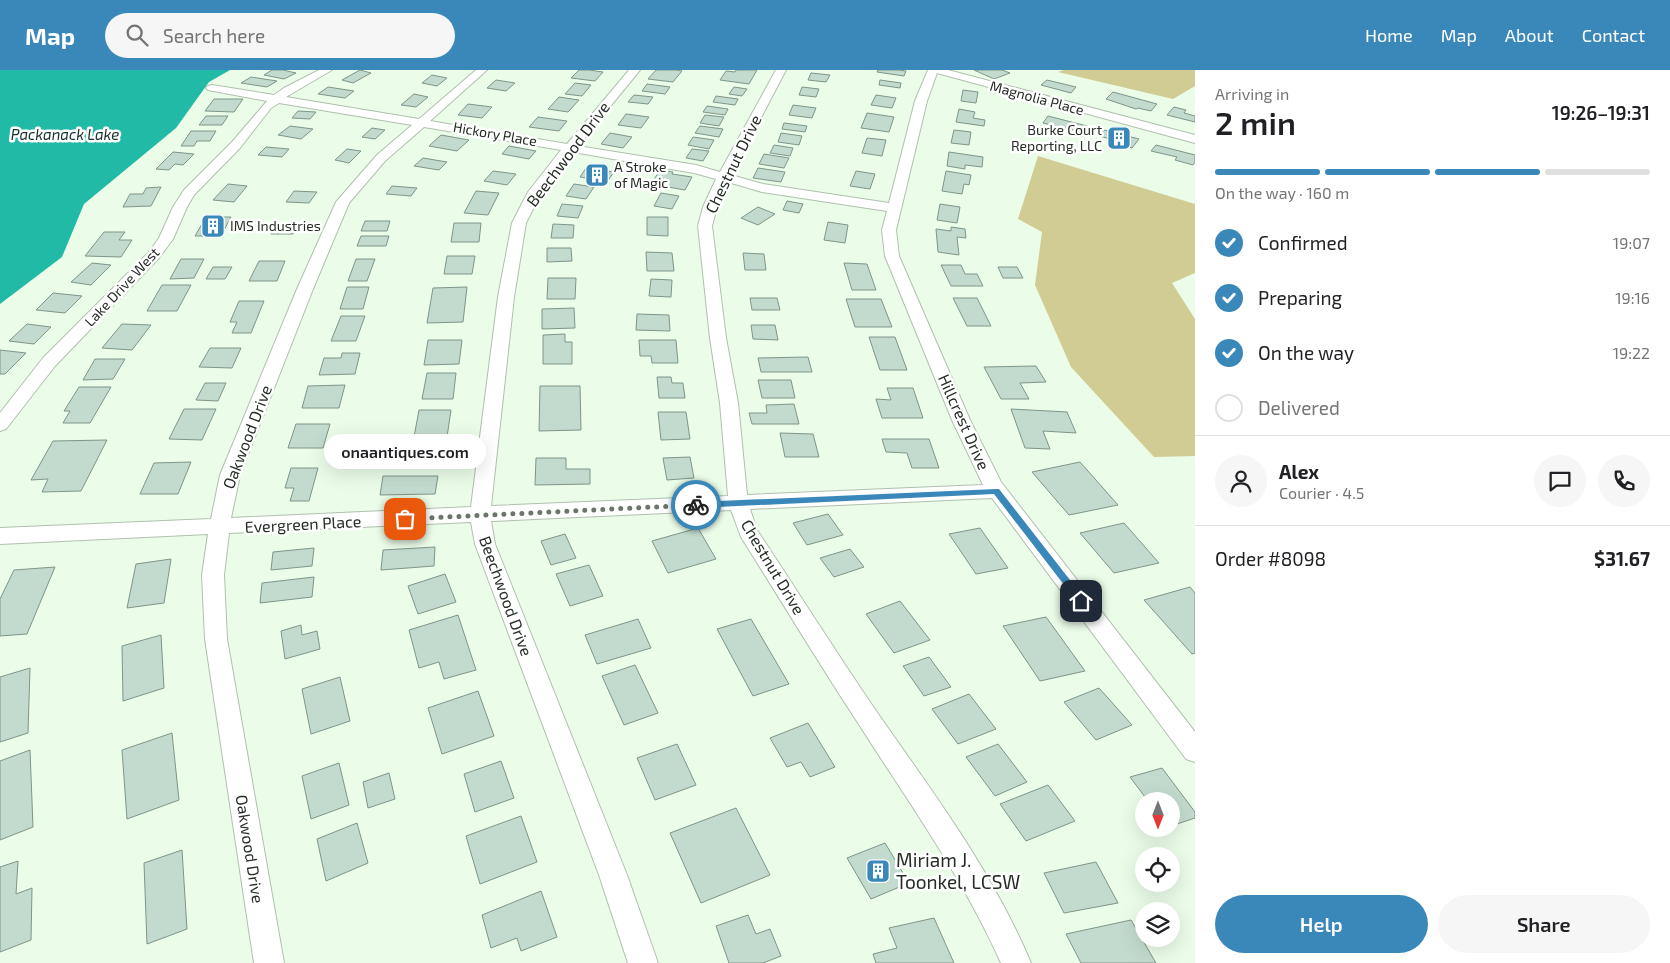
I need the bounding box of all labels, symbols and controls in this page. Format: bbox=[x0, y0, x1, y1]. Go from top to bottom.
search box bbox=[105, 13, 455, 58]
text: Map bbox=[25, 21, 75, 50]
icon: search bbox=[123, 21, 151, 49]
text: Search here bbox=[163, 24, 265, 47]
text: Home bbox=[1365, 24, 1413, 46]
text: Map bbox=[1441, 24, 1477, 46]
text: About bbox=[1505, 24, 1554, 46]
text: Contact bbox=[1582, 24, 1645, 46]
street label: Magnolia Place bbox=[988, 77, 1086, 118]
text: Arriving in bbox=[1215, 84, 1289, 103]
street label: Beechwood Drive bbox=[522, 98, 613, 210]
text: 19:26–19:31 bbox=[1552, 101, 1650, 124]
text: 2 min bbox=[1215, 103, 1296, 141]
street label: Chestnut Drive bbox=[700, 111, 765, 216]
street label: Hickory Place bbox=[452, 118, 538, 149]
place label: Burke Court Reporting, LLC bbox=[1011, 121, 1102, 154]
water label: Packanack Lake bbox=[11, 125, 119, 143]
building icon: Burke Court Reporting, LLC bbox=[1106, 125, 1132, 151]
place label: A Stroke of Magic bbox=[614, 158, 668, 191]
building icon: A Stroke of Magic bbox=[584, 162, 610, 188]
text: On the way · 160 m bbox=[1215, 183, 1349, 202]
building icon: IMS Industries bbox=[200, 213, 226, 239]
place label: IMS Industries bbox=[230, 217, 321, 234]
icon: check bbox=[1215, 229, 1243, 257]
text: Confirmed bbox=[1258, 231, 1348, 254]
text: 19:07 bbox=[1613, 233, 1650, 252]
street label: Lake Drive West bbox=[81, 244, 162, 330]
icon: check bbox=[1215, 284, 1243, 312]
text: Preparing bbox=[1258, 286, 1342, 309]
text: 19:16 bbox=[1615, 288, 1650, 307]
icon: check bbox=[1215, 339, 1243, 367]
text: On the way bbox=[1258, 341, 1354, 364]
text: 19:22 bbox=[1613, 343, 1650, 362]
street label: Hillcrest Drive bbox=[935, 371, 994, 473]
street label: Oakwood Drive bbox=[218, 382, 275, 491]
text: Delivered bbox=[1258, 396, 1340, 419]
callout: onaantiques.com bbox=[324, 434, 486, 469]
text: onaantiques.com bbox=[341, 442, 469, 461]
button: person bbox=[1215, 455, 1267, 507]
button: chat bbox=[1534, 455, 1586, 507]
button: phone bbox=[1598, 455, 1650, 507]
text: Alex bbox=[1279, 460, 1319, 483]
courier bbox=[671, 480, 721, 530]
text: Courier · 4.5 bbox=[1279, 483, 1364, 502]
icon: bike bbox=[682, 491, 710, 519]
pin bbox=[384, 498, 426, 540]
icon: bag bbox=[391, 505, 419, 533]
street label: Evergreen Place bbox=[244, 511, 362, 536]
street label: Chestnut Drive bbox=[738, 516, 809, 618]
street label: Beechwood Drive bbox=[476, 533, 537, 658]
text: Order #8098 bbox=[1215, 547, 1326, 570]
text: $31.67 bbox=[1594, 547, 1650, 570]
pin bbox=[1060, 580, 1102, 622]
icon: home bbox=[1067, 587, 1095, 615]
north arrow bbox=[1135, 792, 1180, 838]
map controls bbox=[1135, 792, 1180, 947]
street label: Oakwood Drive bbox=[233, 793, 268, 905]
button: locate bbox=[1135, 847, 1180, 892]
place label: Miriam J. Toonkel, LCSW bbox=[896, 848, 1020, 893]
building icon: Miriam J. Toonkel, LCSW bbox=[865, 858, 891, 884]
button: Help bbox=[1215, 895, 1428, 953]
button: Share bbox=[1438, 895, 1650, 953]
button: layers bbox=[1135, 902, 1180, 947]

